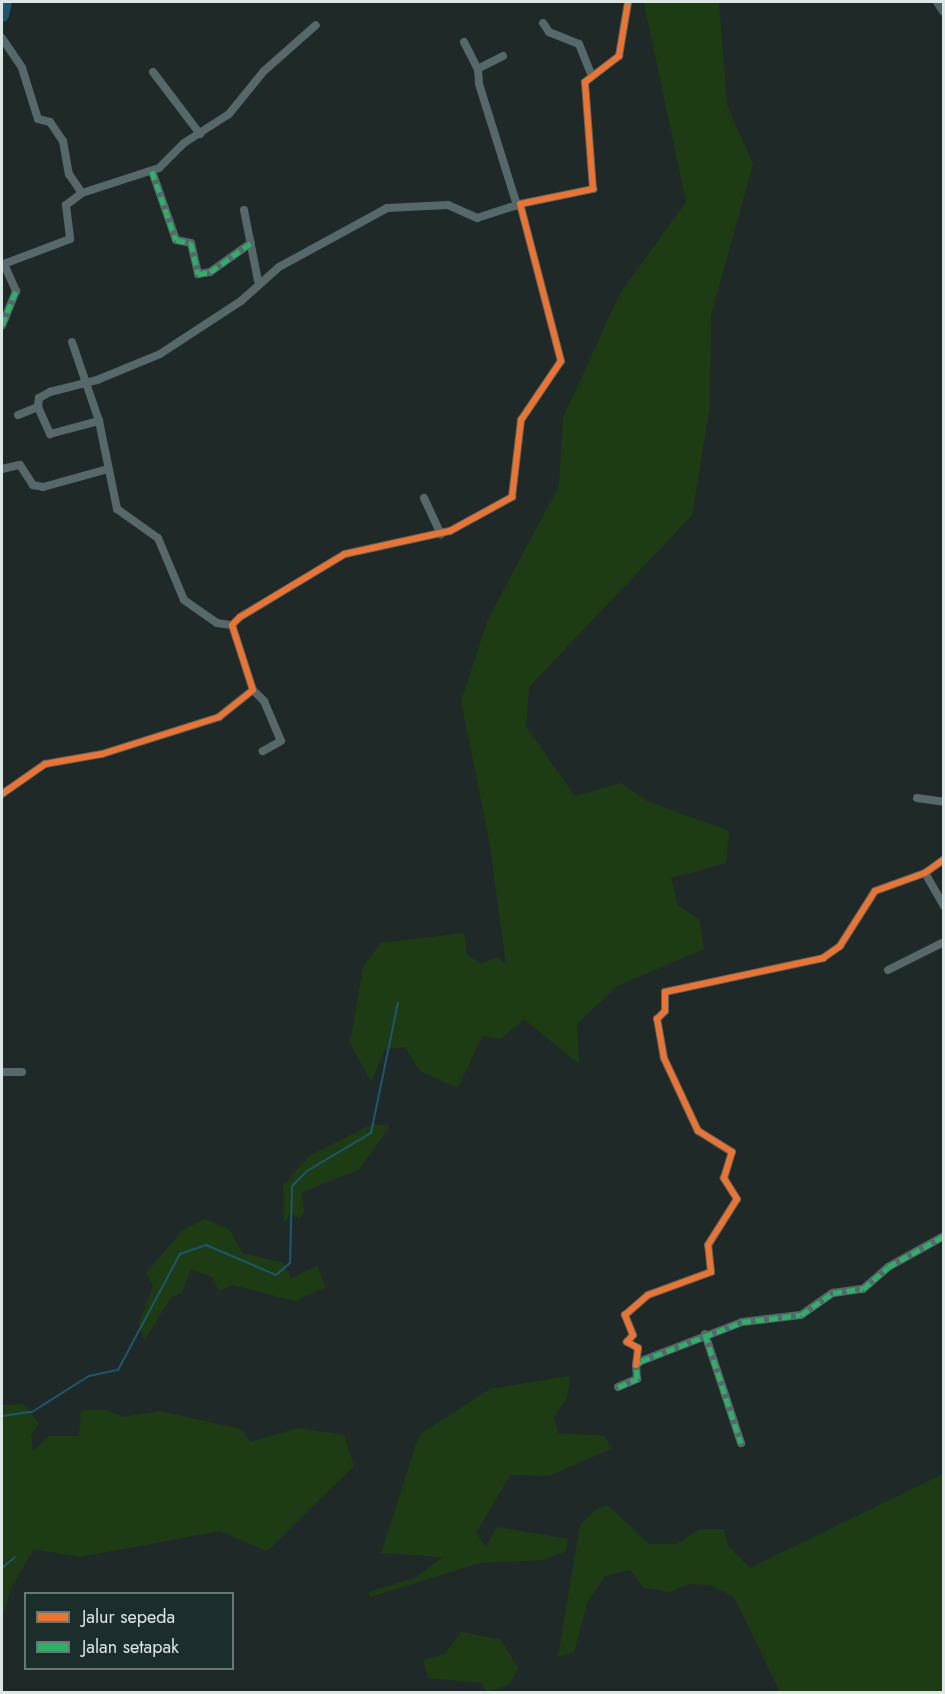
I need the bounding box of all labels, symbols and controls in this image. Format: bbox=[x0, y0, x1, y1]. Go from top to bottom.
legend bbox=[24, 1592, 234, 1670]
text: Jalur sepeda bbox=[82, 1604, 175, 1630]
text: Jalan setapak bbox=[82, 1634, 179, 1660]

